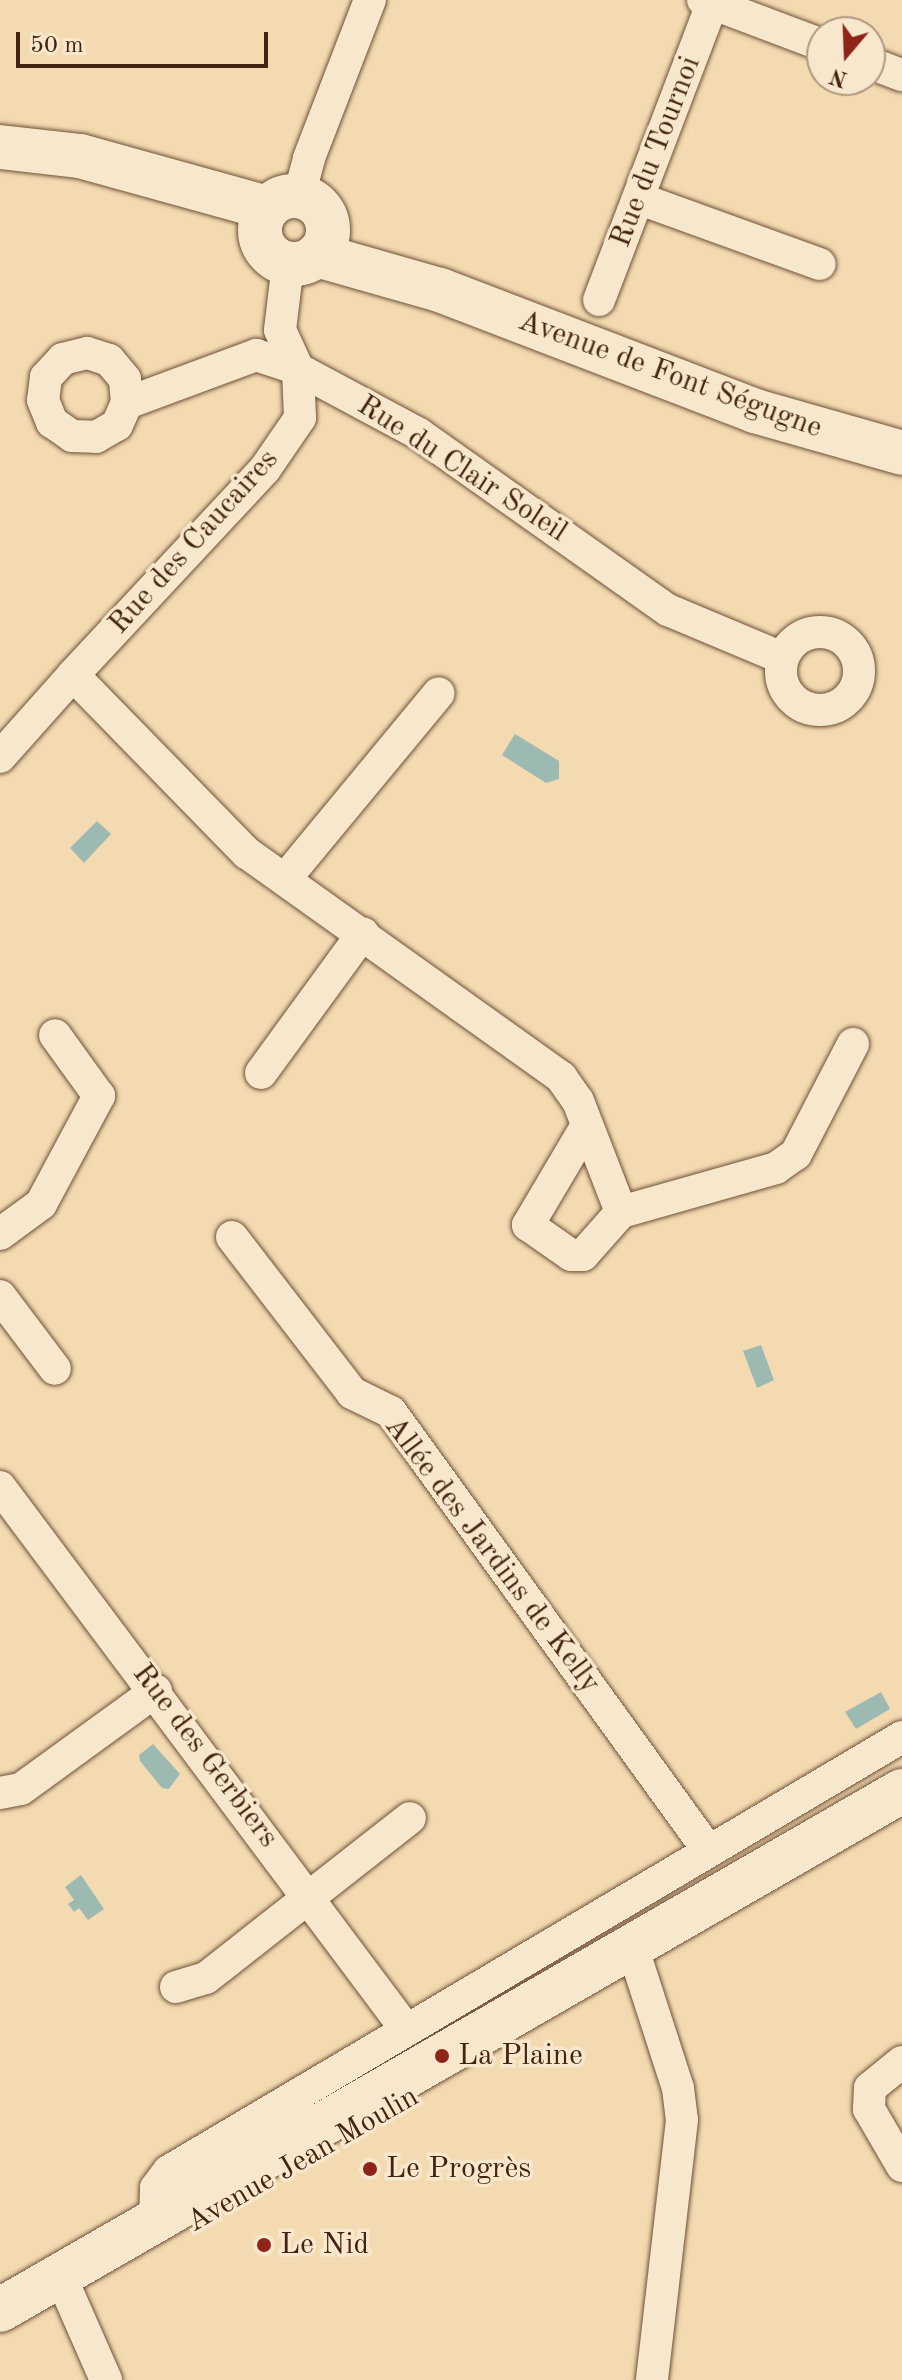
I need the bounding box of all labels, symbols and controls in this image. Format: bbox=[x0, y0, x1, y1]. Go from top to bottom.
scale bar bbox=[20, 16, 272, 66]
north arrow bbox=[806, 16, 886, 96]
text: 50 m bbox=[30, 34, 84, 58]
street label: Rue du Tournoi bbox=[603, 51, 709, 253]
text: N bbox=[827, 64, 850, 90]
street label: Avenue de Font Ségugne bbox=[513, 303, 827, 447]
street label: Rue du Clair Soleil bbox=[350, 388, 574, 550]
street label: Rue des Caucaires bbox=[101, 442, 287, 642]
street label: Allée des Jardins de Kelly bbox=[376, 1410, 608, 1700]
street label: Rue des Gerbiers bbox=[124, 1657, 286, 1855]
place label: La Plaine bbox=[458, 2038, 583, 2074]
marker: La Plaine bbox=[433, 2047, 451, 2065]
street label: Avenue Jean Moulin bbox=[181, 2079, 425, 2241]
place label: Le Progrès bbox=[386, 2151, 531, 2187]
marker: Le Progrès bbox=[361, 2160, 379, 2178]
place label: Le Nid bbox=[280, 2227, 369, 2263]
marker: Le Nid bbox=[255, 2236, 273, 2254]

